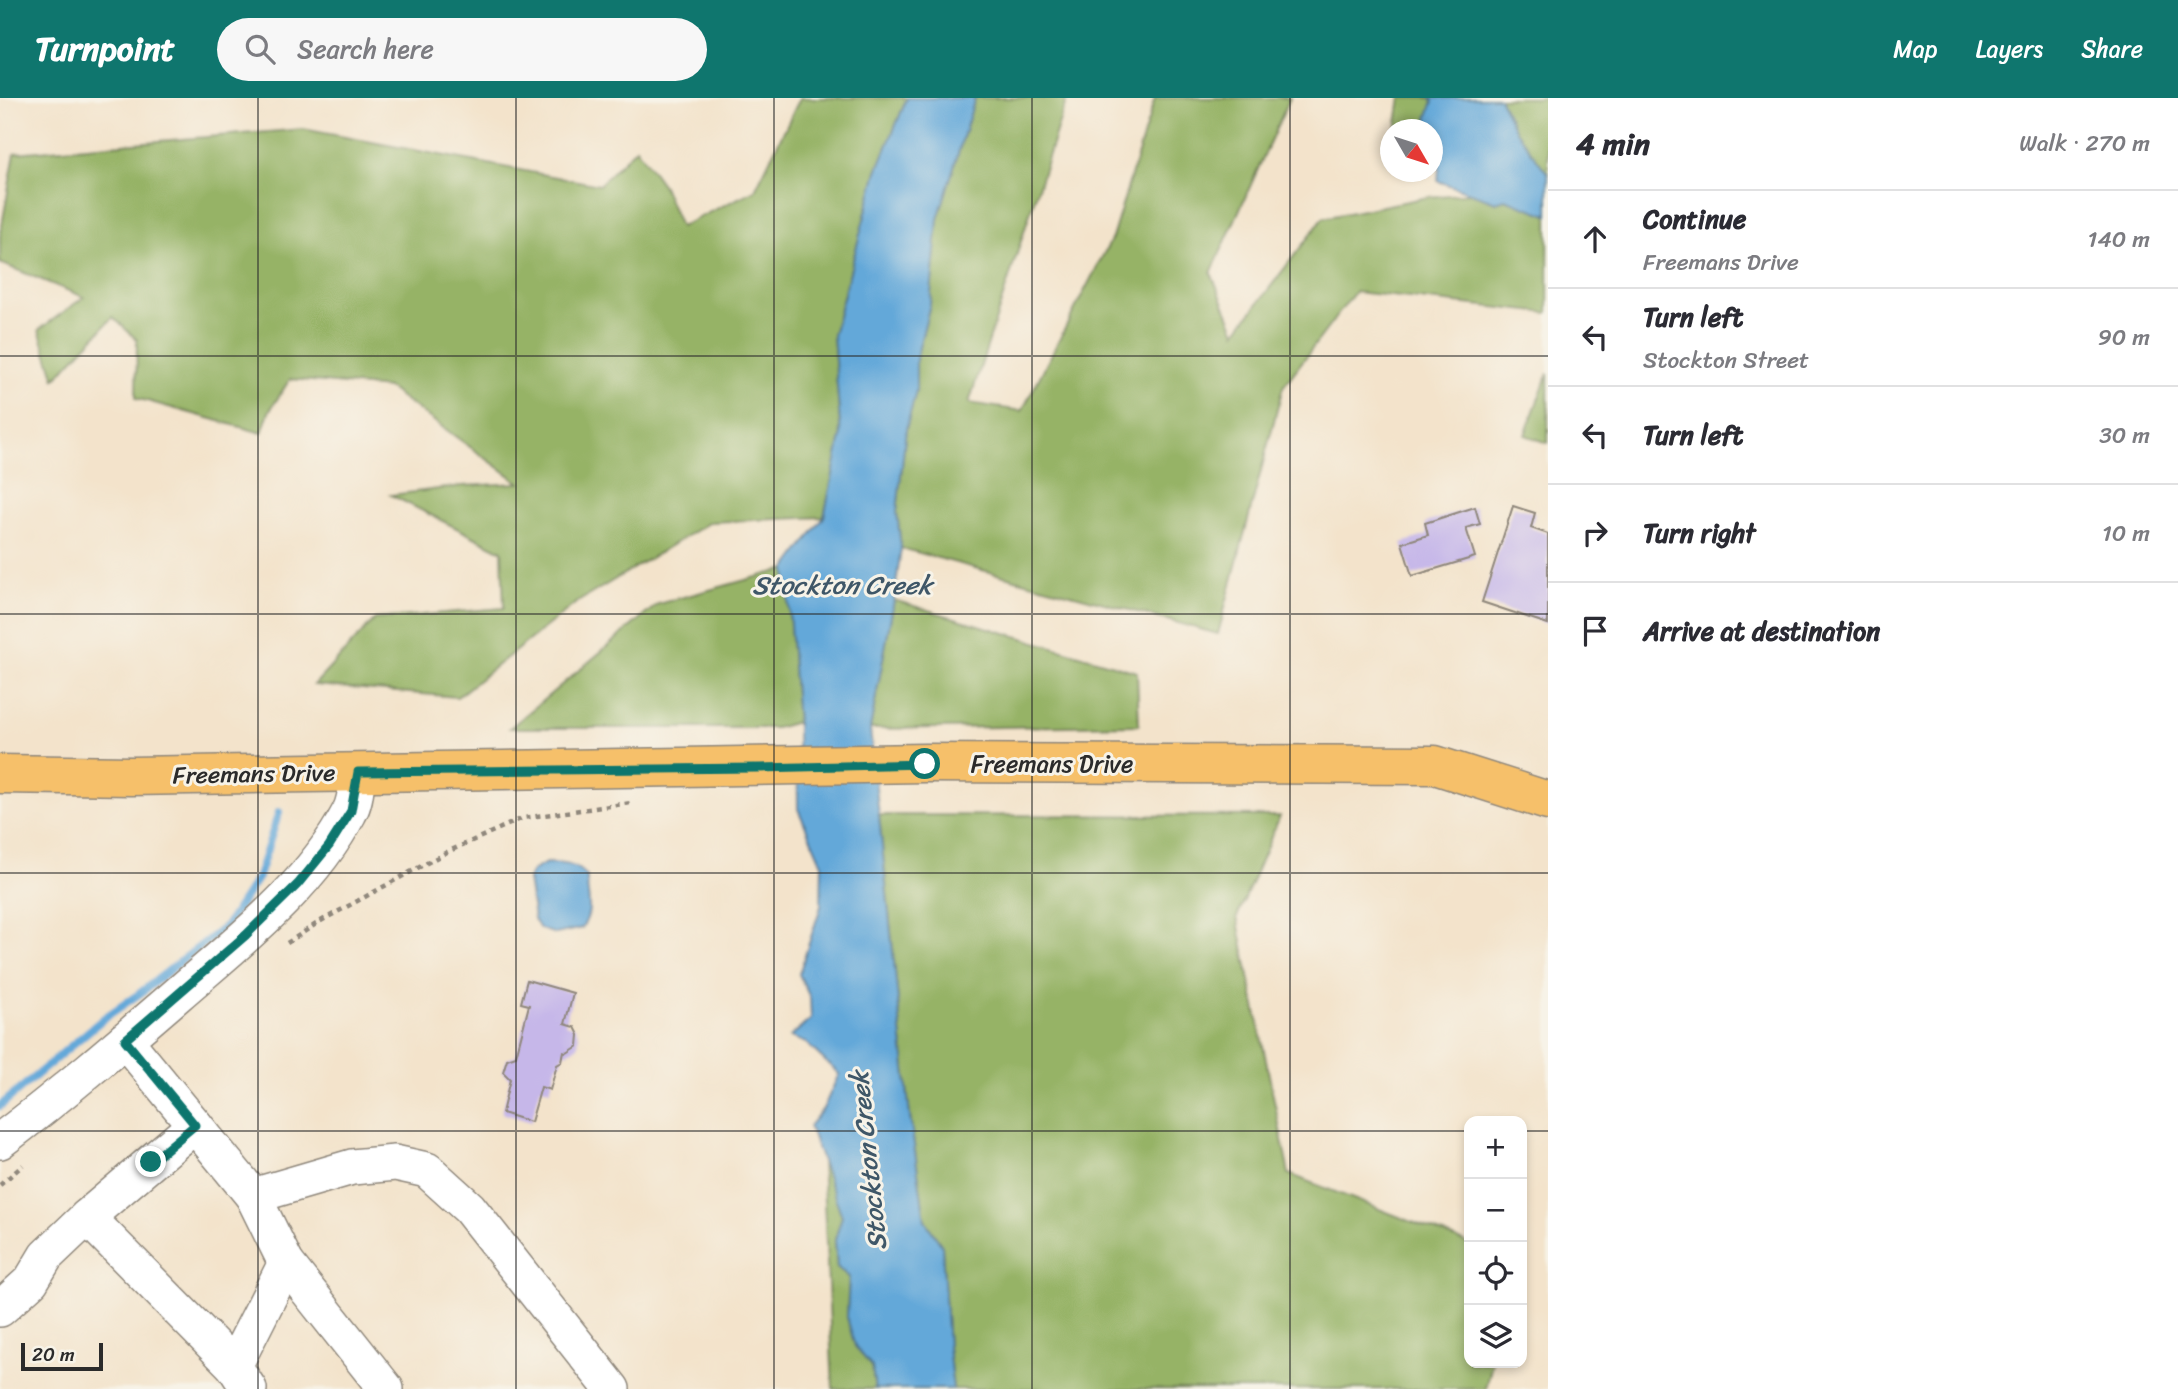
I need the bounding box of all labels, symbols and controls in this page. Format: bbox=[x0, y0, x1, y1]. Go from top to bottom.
search box bbox=[217, 18, 707, 81]
text: Turnpoint bbox=[35, 20, 175, 78]
text: Search here bbox=[297, 26, 434, 72]
text: Map bbox=[1893, 28, 1938, 70]
text: Layers bbox=[1976, 28, 2043, 70]
text: Share bbox=[2081, 28, 2143, 70]
icon: search bbox=[241, 30, 279, 68]
text: 4 min bbox=[1576, 117, 1650, 171]
north arrow bbox=[1380, 119, 1443, 182]
text: Walk · 270 m bbox=[2019, 123, 2150, 164]
text: Continue bbox=[1643, 196, 1746, 242]
text: 140 m bbox=[2088, 219, 2150, 260]
icon: ahead bbox=[1576, 220, 1614, 258]
text: Freemans Drive bbox=[1643, 242, 1799, 283]
text: Turn left bbox=[1643, 294, 1743, 340]
text: 90 m bbox=[2098, 317, 2150, 358]
icon: left bbox=[1576, 318, 1614, 356]
text: Stockton Street bbox=[1643, 340, 1809, 381]
text: Turn left bbox=[1643, 412, 1743, 458]
text: 30 m bbox=[2099, 415, 2150, 456]
icon: left bbox=[1576, 416, 1614, 454]
text: Turn right bbox=[1643, 510, 1756, 556]
text: 10 m bbox=[2102, 513, 2150, 554]
icon: right bbox=[1576, 514, 1614, 552]
water label: Stockton Creek bbox=[752, 562, 935, 608]
text: Arrive at destination bbox=[1643, 608, 1880, 654]
icon: arrive bbox=[1576, 612, 1614, 650]
street label: Freemans Drive bbox=[971, 743, 1133, 785]
route start bbox=[909, 748, 940, 779]
street label: Freemans Drive bbox=[172, 752, 336, 796]
water label: Stockton Creek bbox=[835, 1066, 900, 1253]
map controls bbox=[1464, 1116, 1527, 1368]
button: + bbox=[1464, 1116, 1527, 1179]
route end bbox=[135, 1146, 166, 1177]
button: − bbox=[1464, 1179, 1527, 1242]
button: locate bbox=[1464, 1242, 1527, 1305]
button: layers bbox=[1464, 1305, 1527, 1368]
text: 20 m bbox=[32, 1338, 75, 1371]
scale bar bbox=[21, 1340, 103, 1372]

